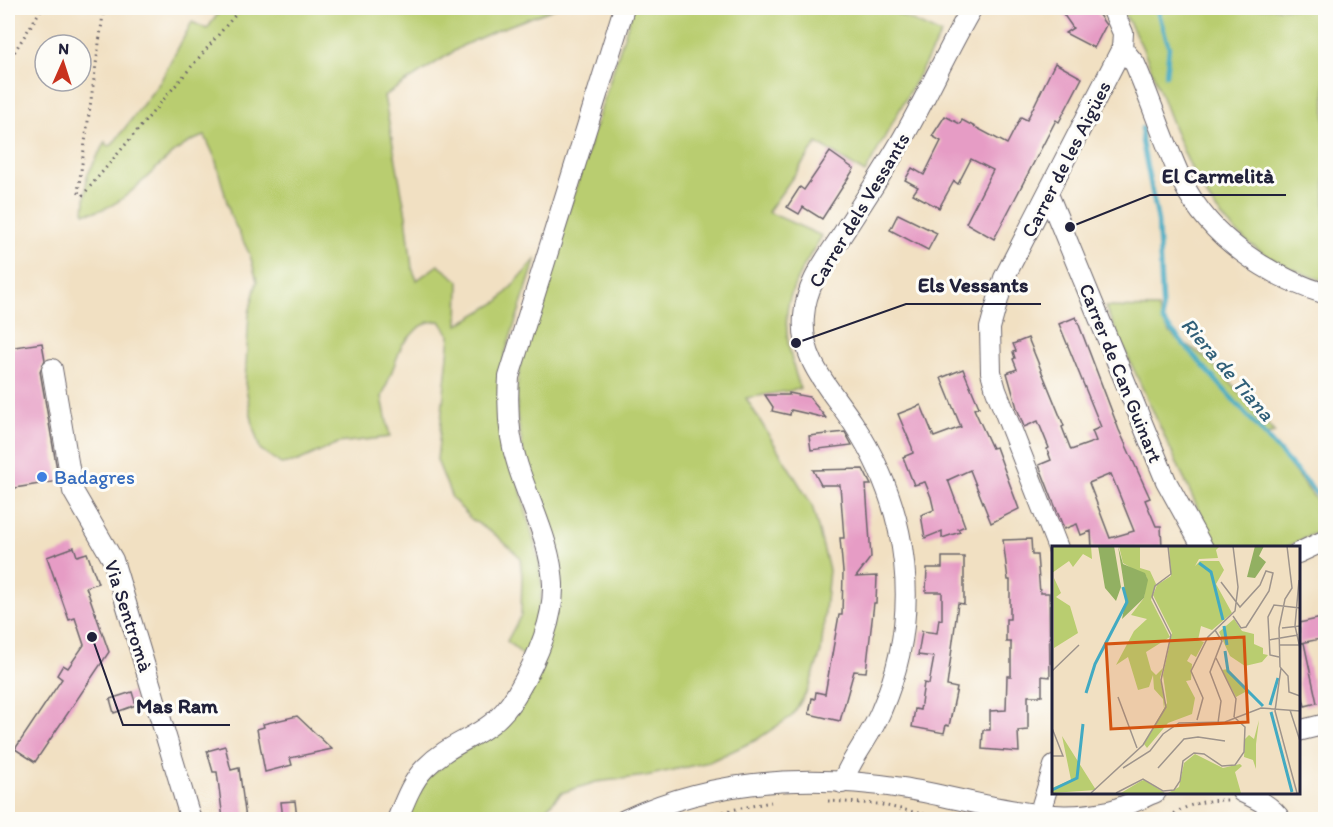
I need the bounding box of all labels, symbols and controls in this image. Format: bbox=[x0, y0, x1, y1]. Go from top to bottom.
north arrow bbox=[33, 33, 93, 93]
text: N bbox=[58, 39, 70, 58]
street label: Carrer de les Aigües bbox=[1016, 77, 1116, 241]
street label: Carrer dels Vessants bbox=[803, 128, 915, 292]
callout: El Carmelità bbox=[1150, 156, 1286, 195]
text: El Carmelità bbox=[1162, 163, 1275, 188]
callout: Els Vessants bbox=[906, 265, 1041, 304]
text: Els Vessants bbox=[918, 272, 1028, 297]
street label: Carrer de Can Guinart bbox=[1074, 280, 1168, 467]
water label: Riera de Tiana bbox=[1176, 312, 1280, 426]
place label: Badagres bbox=[54, 465, 135, 489]
marker: Badagres bbox=[35, 470, 49, 484]
inset map bbox=[1052, 546, 1300, 794]
street label: Via Sentromà bbox=[100, 557, 159, 676]
callout: Mas Ram bbox=[123, 686, 230, 725]
text: Mas Ram bbox=[136, 693, 219, 718]

